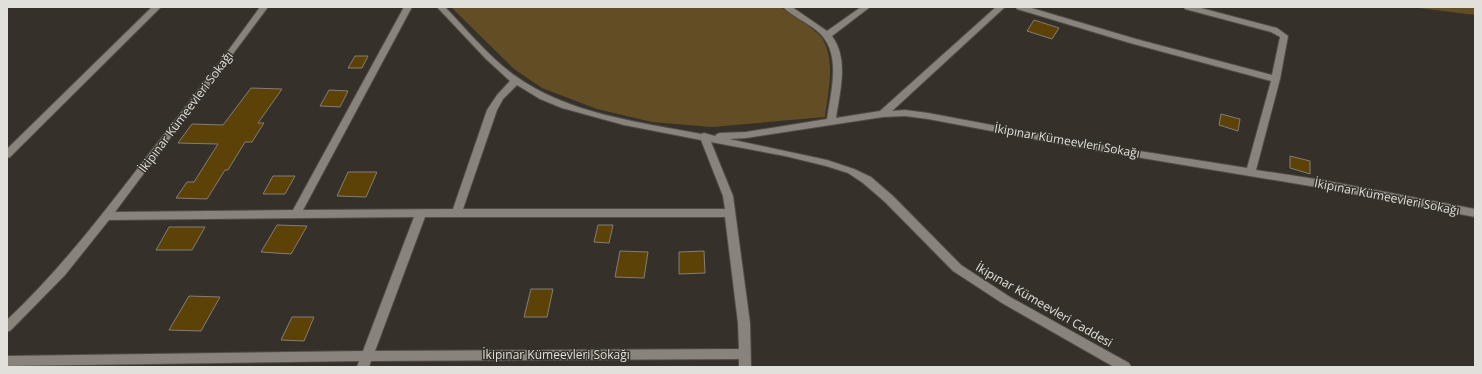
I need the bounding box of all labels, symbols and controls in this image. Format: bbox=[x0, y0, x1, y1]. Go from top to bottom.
street label: İkipınar Kümeevleri Sokağı bbox=[134, 48, 237, 176]
street label: İkipınar Kümeevleri Sokağı bbox=[993, 119, 1141, 162]
street label: İkipınar Kümeevleri Sokağı bbox=[1313, 174, 1461, 219]
street label: İkipınar Kümeevleri Caddesi bbox=[973, 258, 1116, 351]
street label: İkipınar Kümeevleri Sokağı bbox=[482, 346, 630, 363]

